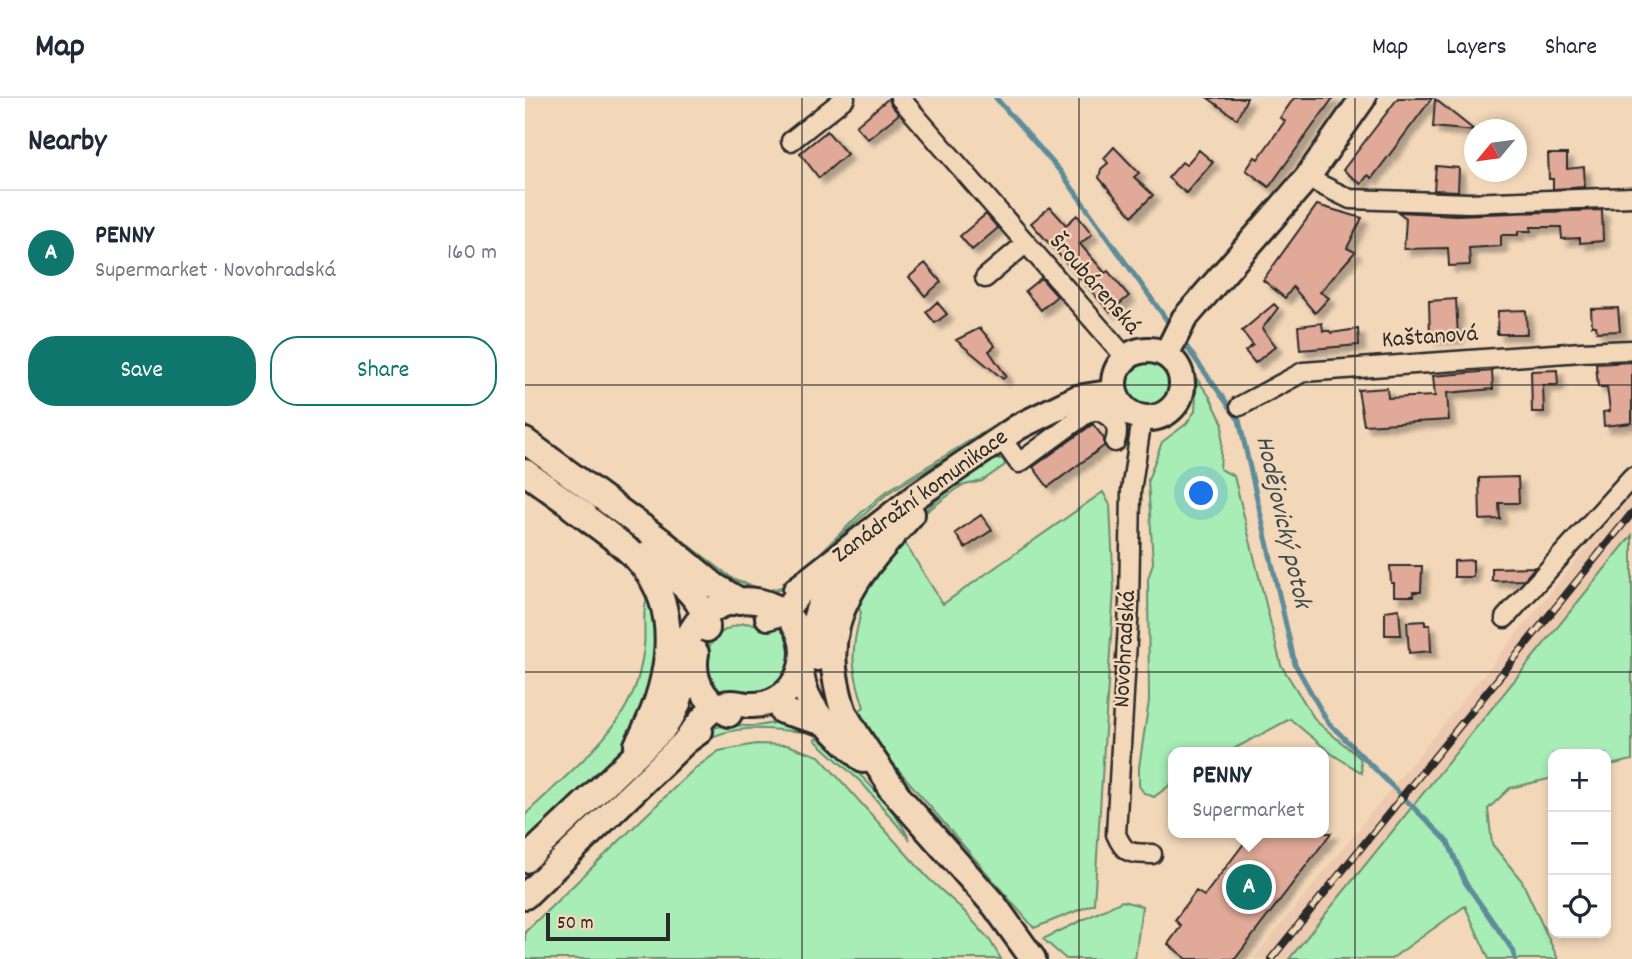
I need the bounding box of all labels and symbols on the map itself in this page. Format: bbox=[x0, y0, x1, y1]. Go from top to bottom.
north arrow bbox=[1464, 119, 1527, 182]
street label: Šroubárenská bbox=[1040, 227, 1148, 343]
street label: Kaštanová bbox=[1381, 318, 1479, 358]
street label: Zanádražní komunikace bbox=[826, 422, 1016, 572]
water label: Hodějovický potok bbox=[1244, 432, 1320, 614]
your location bbox=[1184, 476, 1218, 510]
street label: Novohradská bbox=[1106, 589, 1146, 709]
pin: A bbox=[1226, 861, 1272, 913]
scale bar bbox=[546, 910, 670, 942]

